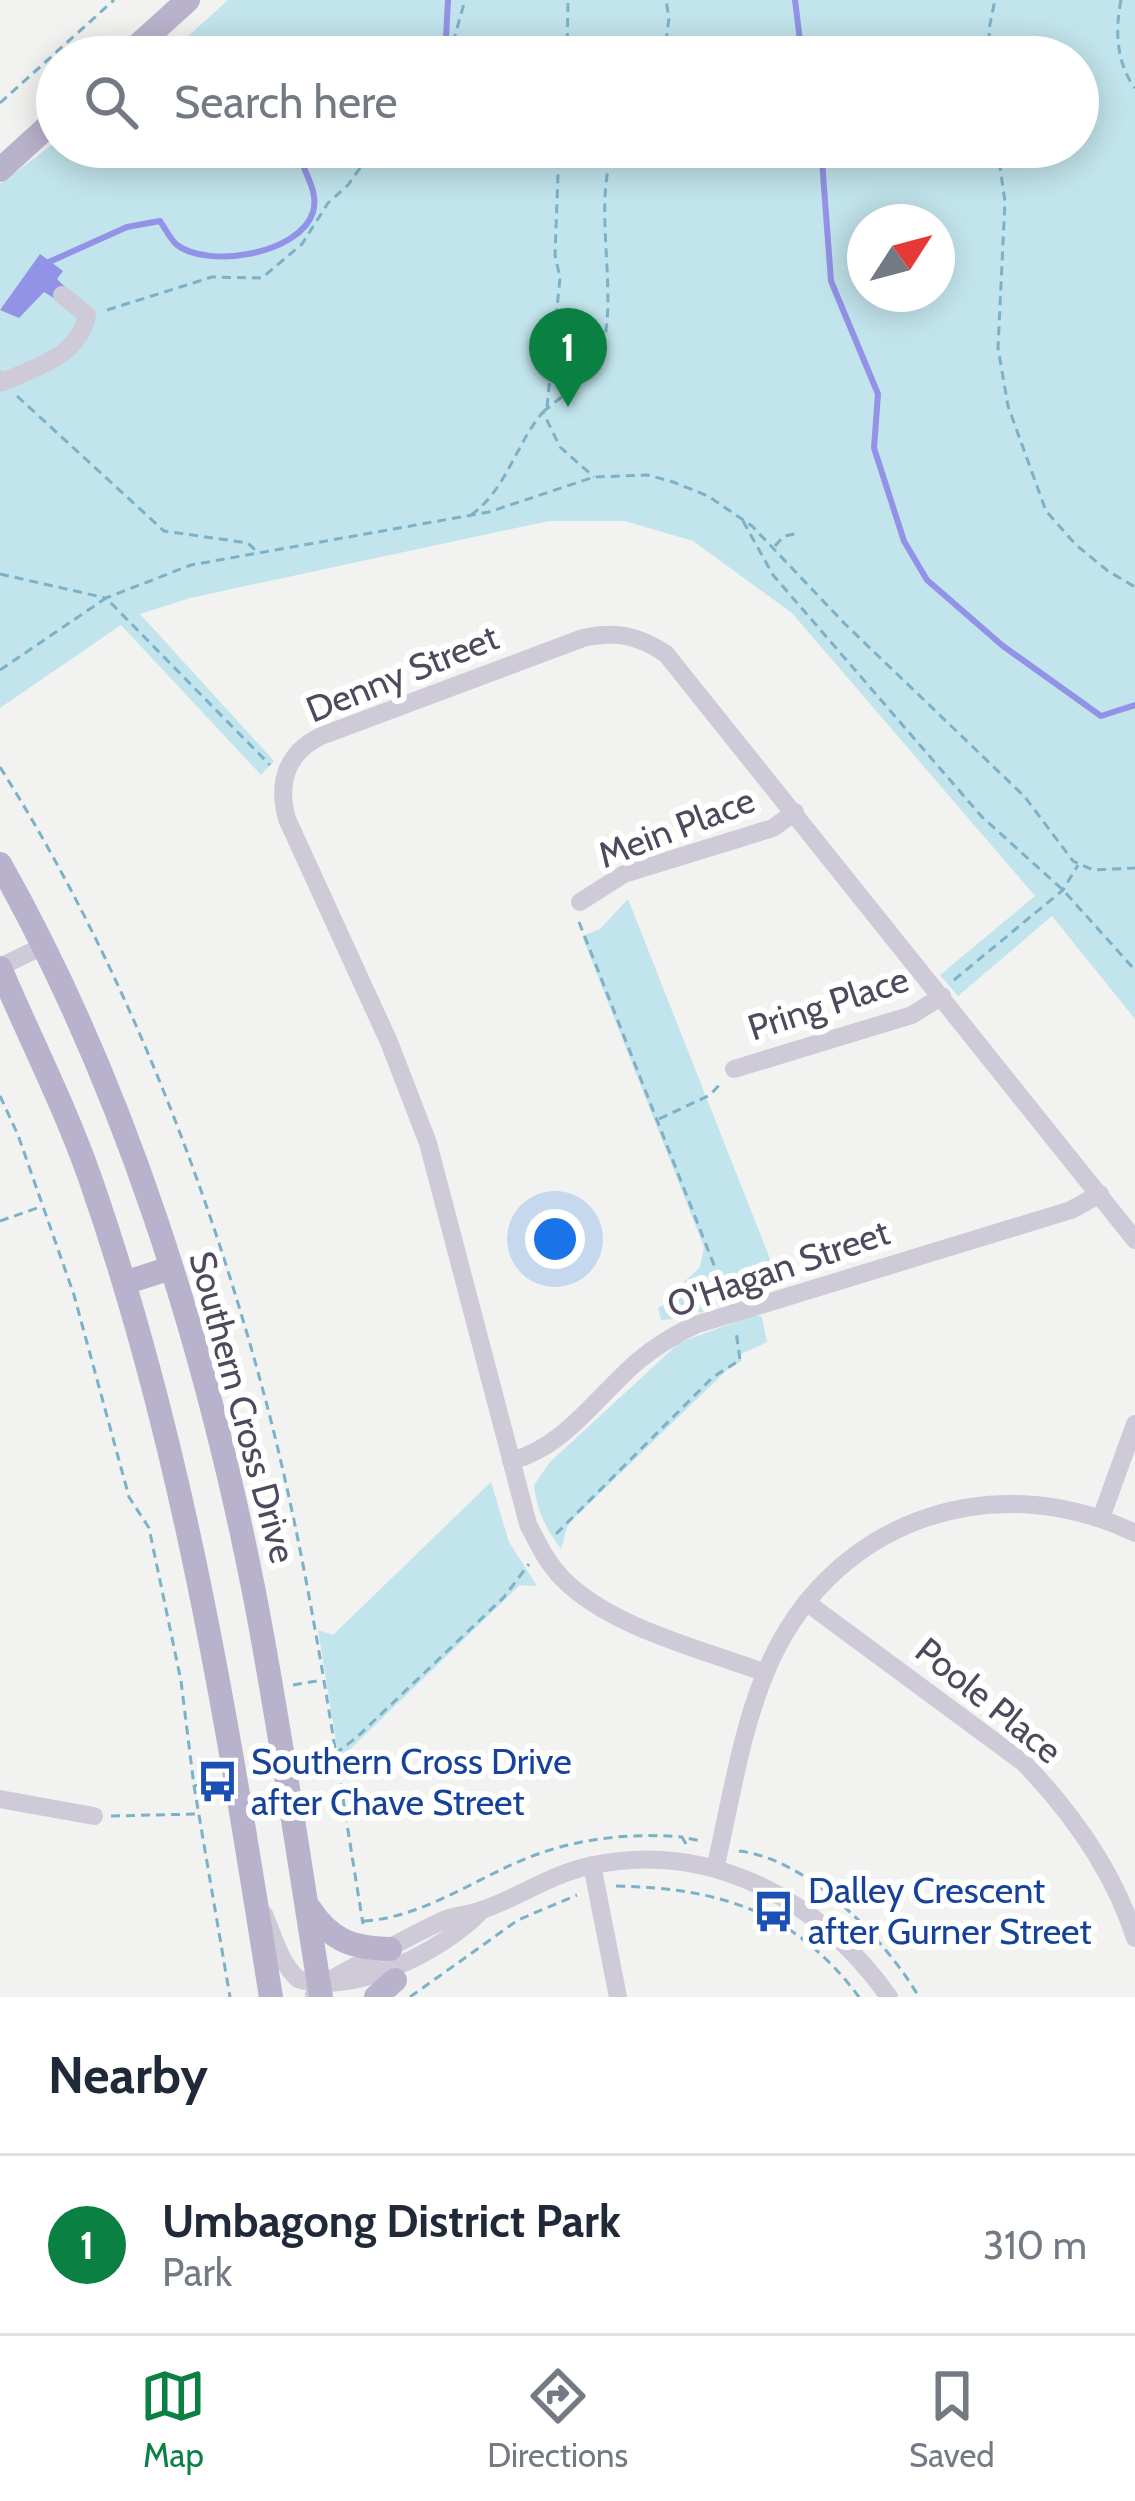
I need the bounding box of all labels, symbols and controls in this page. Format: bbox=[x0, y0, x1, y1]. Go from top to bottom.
search box bbox=[36, 36, 1099, 168]
icon: search bbox=[78, 69, 144, 135]
text: Search here bbox=[174, 75, 398, 129]
north arrow bbox=[847, 204, 955, 312]
pin: 1 bbox=[529, 308, 607, 407]
street label: Denny Street bbox=[300, 615, 504, 731]
street label: Mein Place bbox=[592, 777, 760, 877]
street label: Pring Place bbox=[742, 956, 914, 1050]
your location bbox=[525, 1209, 585, 1269]
street label: O'Hagan Street bbox=[661, 1209, 895, 1327]
street label: Southern Cross Drive bbox=[180, 1246, 306, 1568]
street label: Poole Place bbox=[907, 1628, 1071, 1772]
place label: Southern Cross Drive after Chave Street bbox=[251, 1739, 572, 1824]
bus stop icon: Southern Cross Drive after Chave Street bbox=[194, 1759, 240, 1805]
place label: Dalley Crescent after Gurner Street bbox=[808, 1868, 1092, 1953]
bus stop icon: Dalley Crescent after Gurner Street bbox=[751, 1888, 797, 1934]
text: Nearby bbox=[48, 2044, 208, 2106]
text: Umbagong District Park bbox=[162, 2194, 621, 2248]
text: 1 bbox=[80, 2221, 94, 2269]
text: 310 m bbox=[983, 2221, 1087, 2269]
text: Park bbox=[162, 2248, 232, 2296]
tab: Map bbox=[140, 2363, 206, 2475]
tab: Directions bbox=[487, 2363, 628, 2475]
tab: Saved bbox=[909, 2363, 995, 2475]

